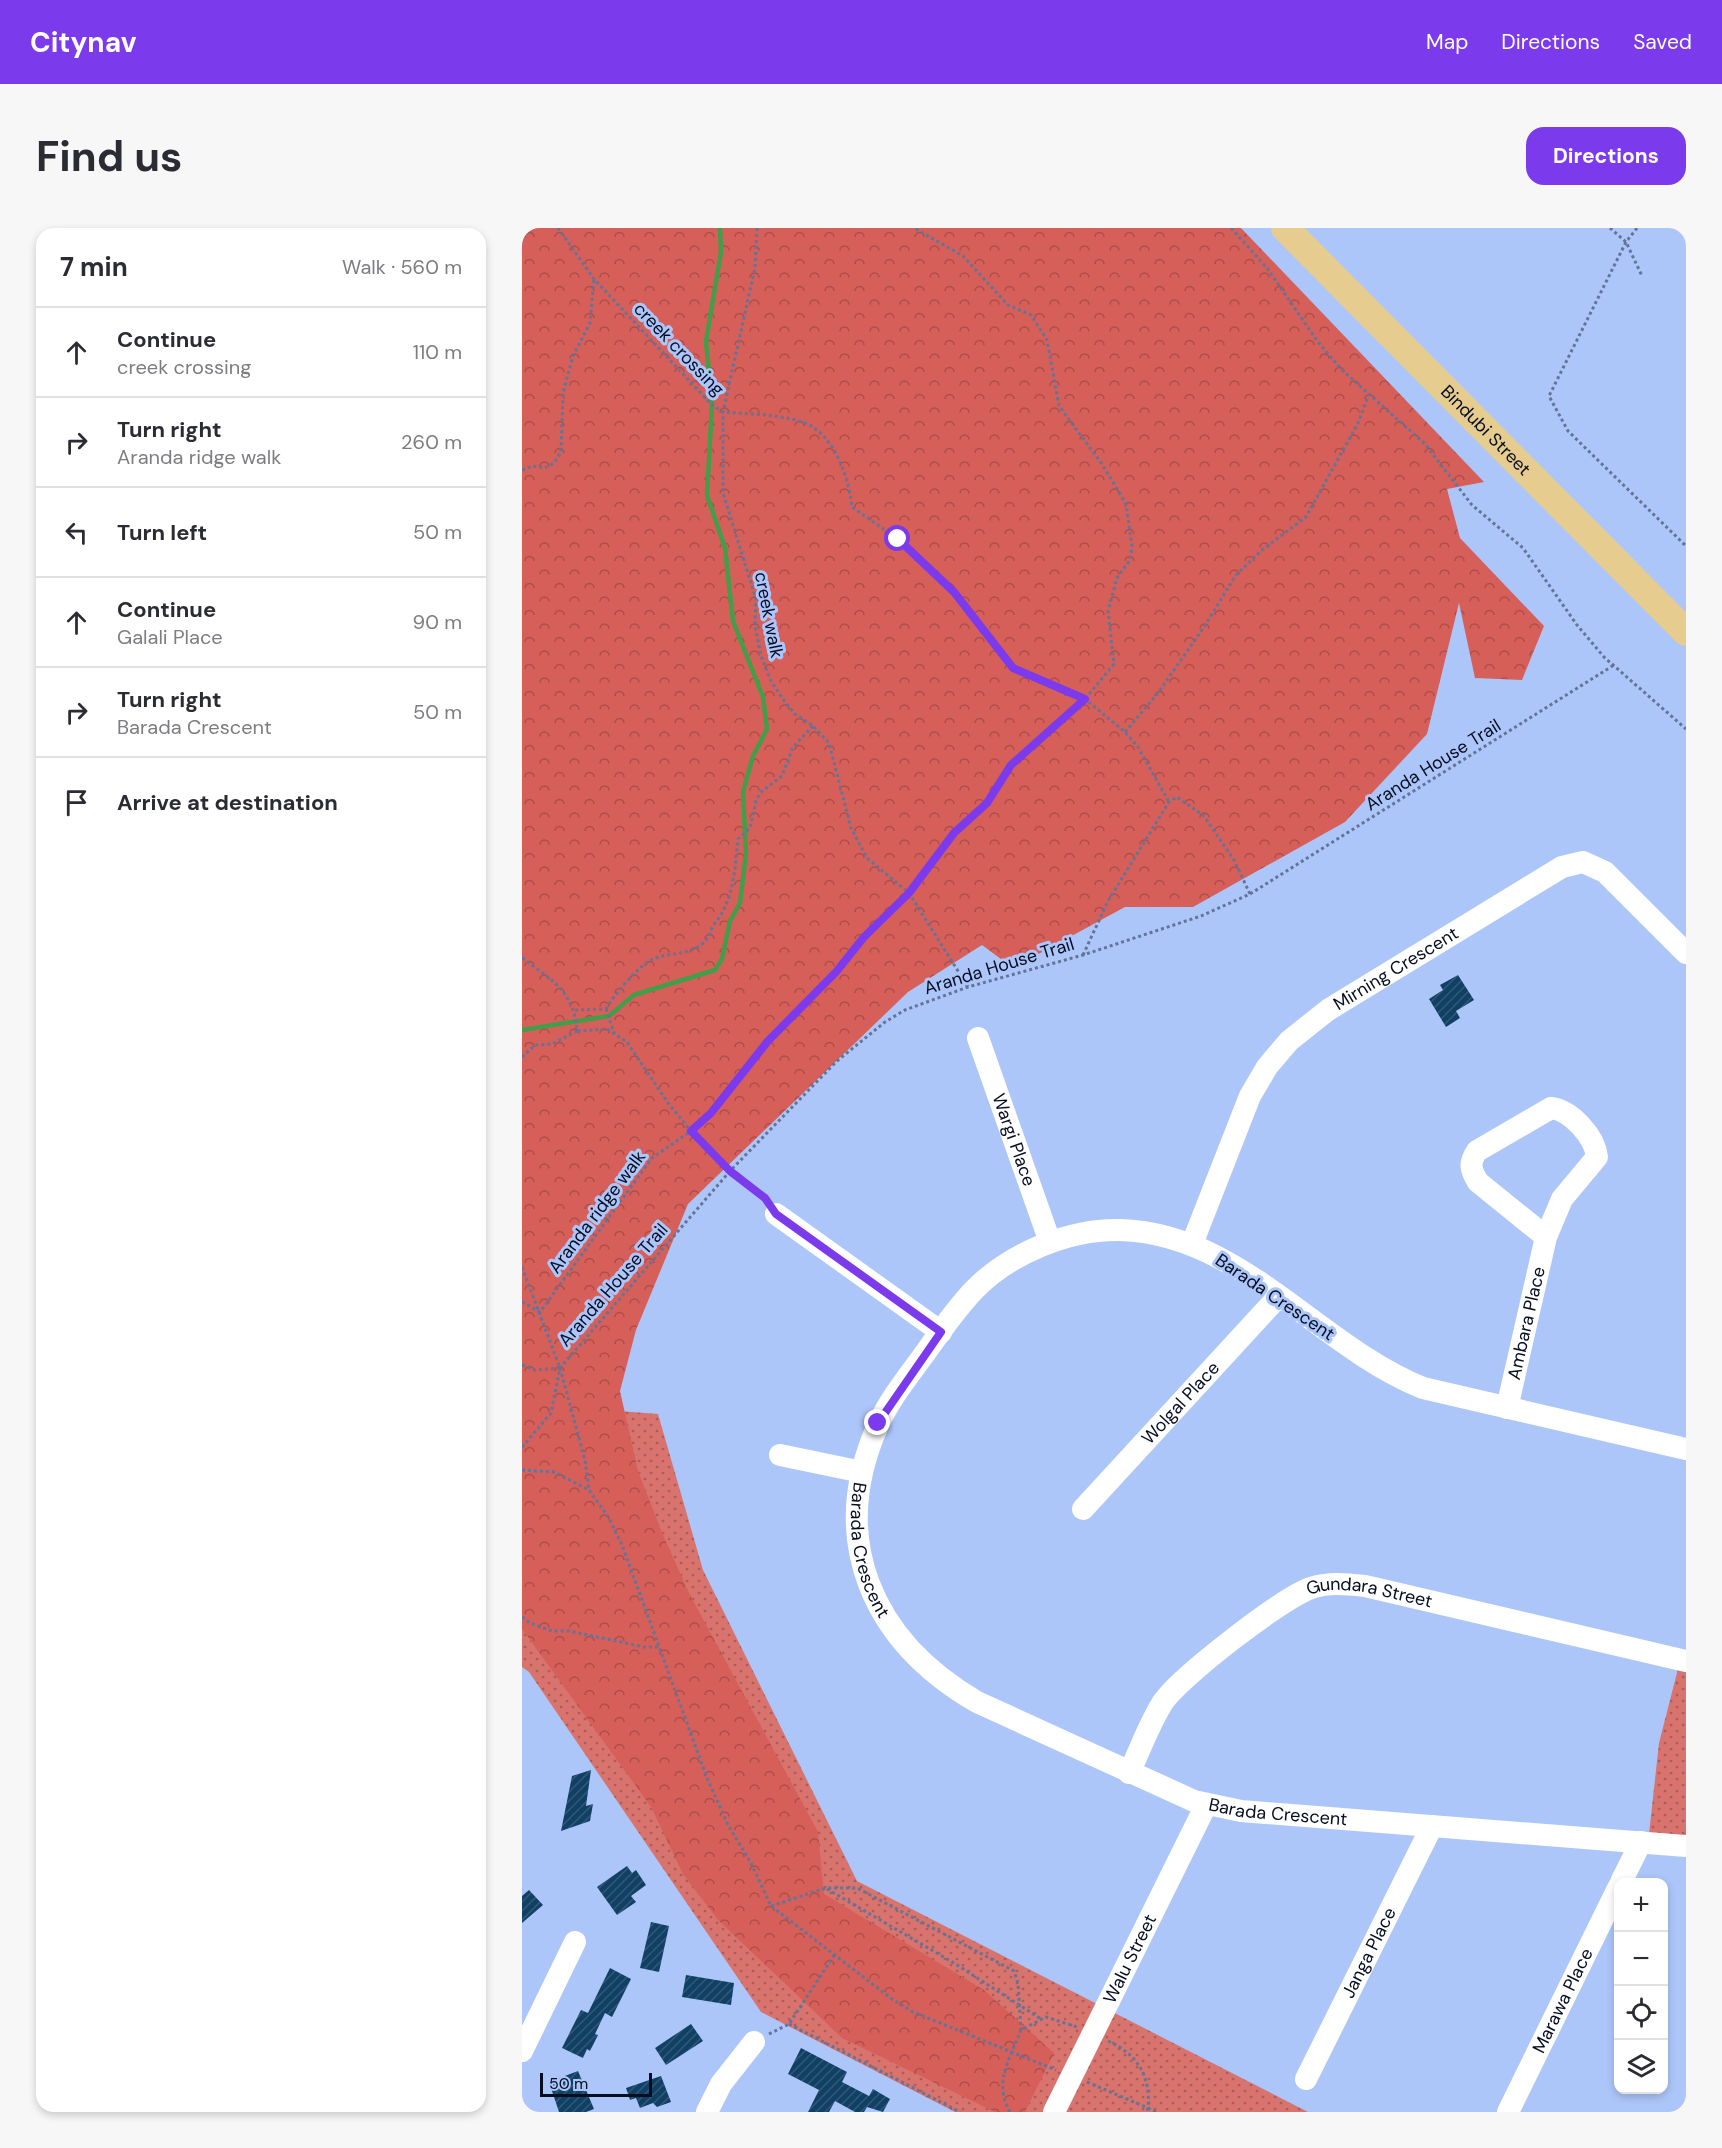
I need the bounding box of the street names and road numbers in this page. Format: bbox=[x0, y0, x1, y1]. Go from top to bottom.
street label: creek crossing bbox=[628, 297, 730, 401]
street label: Bindubi Street bbox=[1435, 380, 1536, 481]
street label: creek walk bbox=[749, 570, 789, 660]
street label: Aranda House Trail bbox=[1361, 714, 1505, 816]
street label: Mirning Crescent bbox=[1329, 921, 1463, 1016]
street label: Aranda House Trail bbox=[921, 932, 1077, 1000]
street label: Wargi Place bbox=[987, 1090, 1041, 1189]
street label: Aranda ridge walk bbox=[543, 1146, 651, 1278]
street label: Aranda House Trail bbox=[553, 1218, 673, 1352]
street label: Barada Crescent bbox=[1211, 1248, 1339, 1346]
street label: Ambara Place bbox=[1502, 1264, 1551, 1382]
street label: Wolgal Place bbox=[1136, 1356, 1225, 1450]
street label: Barada Crescent bbox=[845, 1481, 895, 1623]
street label: Gundara Street bbox=[1303, 1572, 1435, 1613]
street label: Barada Crescent bbox=[1206, 1792, 1348, 1831]
street label: Janga Place bbox=[1336, 1903, 1402, 2002]
street label: Walu Street bbox=[1098, 1910, 1162, 2007]
street label: Marawa Place bbox=[1527, 1944, 1599, 2057]

